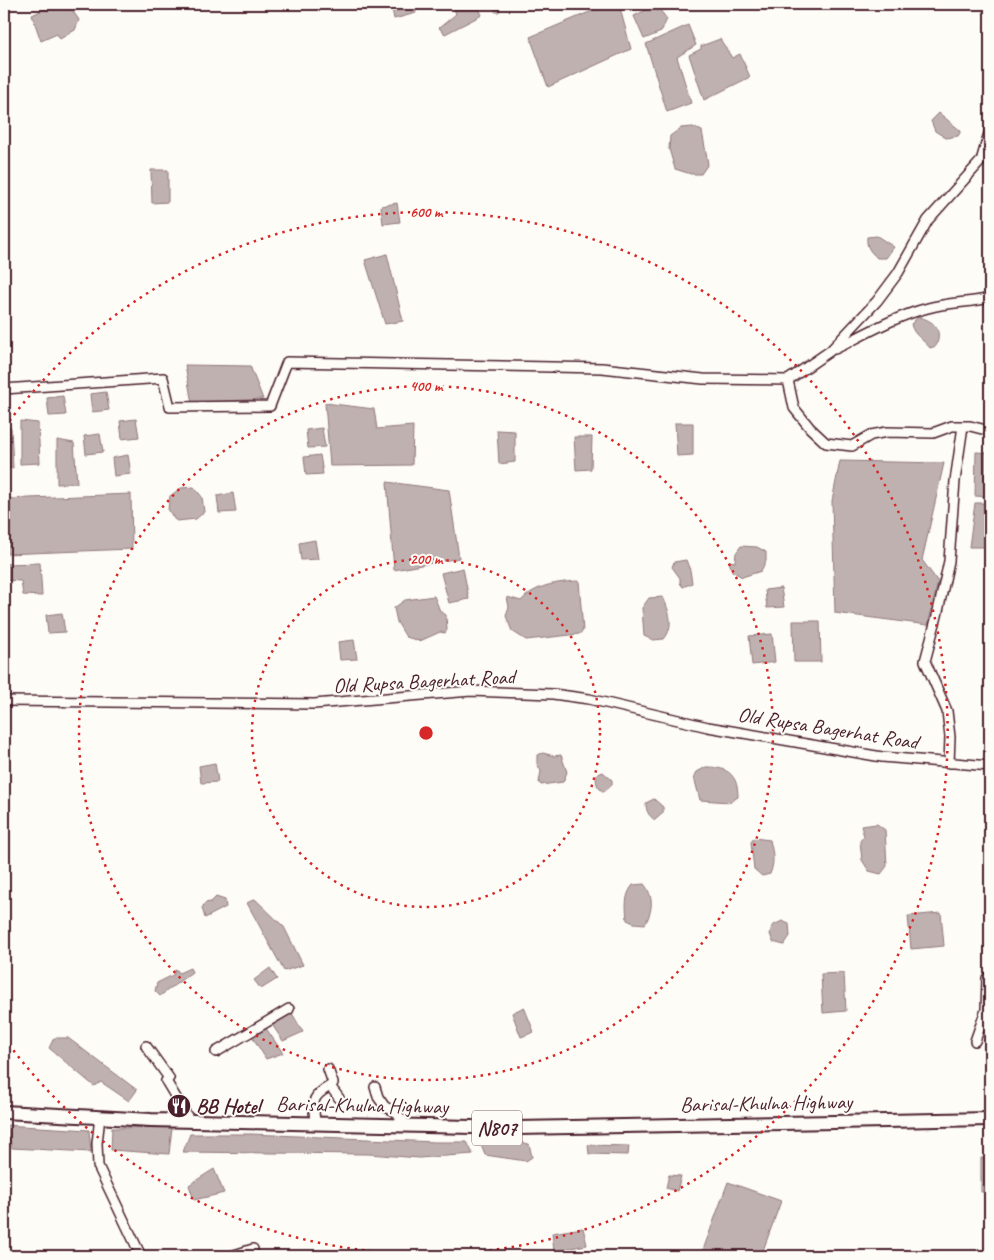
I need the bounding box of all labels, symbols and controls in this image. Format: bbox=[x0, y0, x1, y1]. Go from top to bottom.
text: 600 m bbox=[410, 203, 444, 222]
text: 400 m bbox=[410, 377, 444, 396]
text: 200 m bbox=[410, 550, 444, 569]
street label: Old Rupsa Bagerhat Road bbox=[332, 663, 518, 699]
street label: Old Rupsa Bagerhat Road bbox=[736, 701, 923, 756]
centre of rings bbox=[417, 724, 435, 742]
street label: Barisal-Khulna Highway bbox=[680, 1088, 854, 1117]
street label: Barisal-Khulna Highway bbox=[276, 1091, 450, 1120]
restaurant icon: BB Hotel bbox=[166, 1093, 192, 1119]
place label: BB Hotel bbox=[196, 1093, 265, 1119]
road number: N807 bbox=[472, 1110, 522, 1146]

